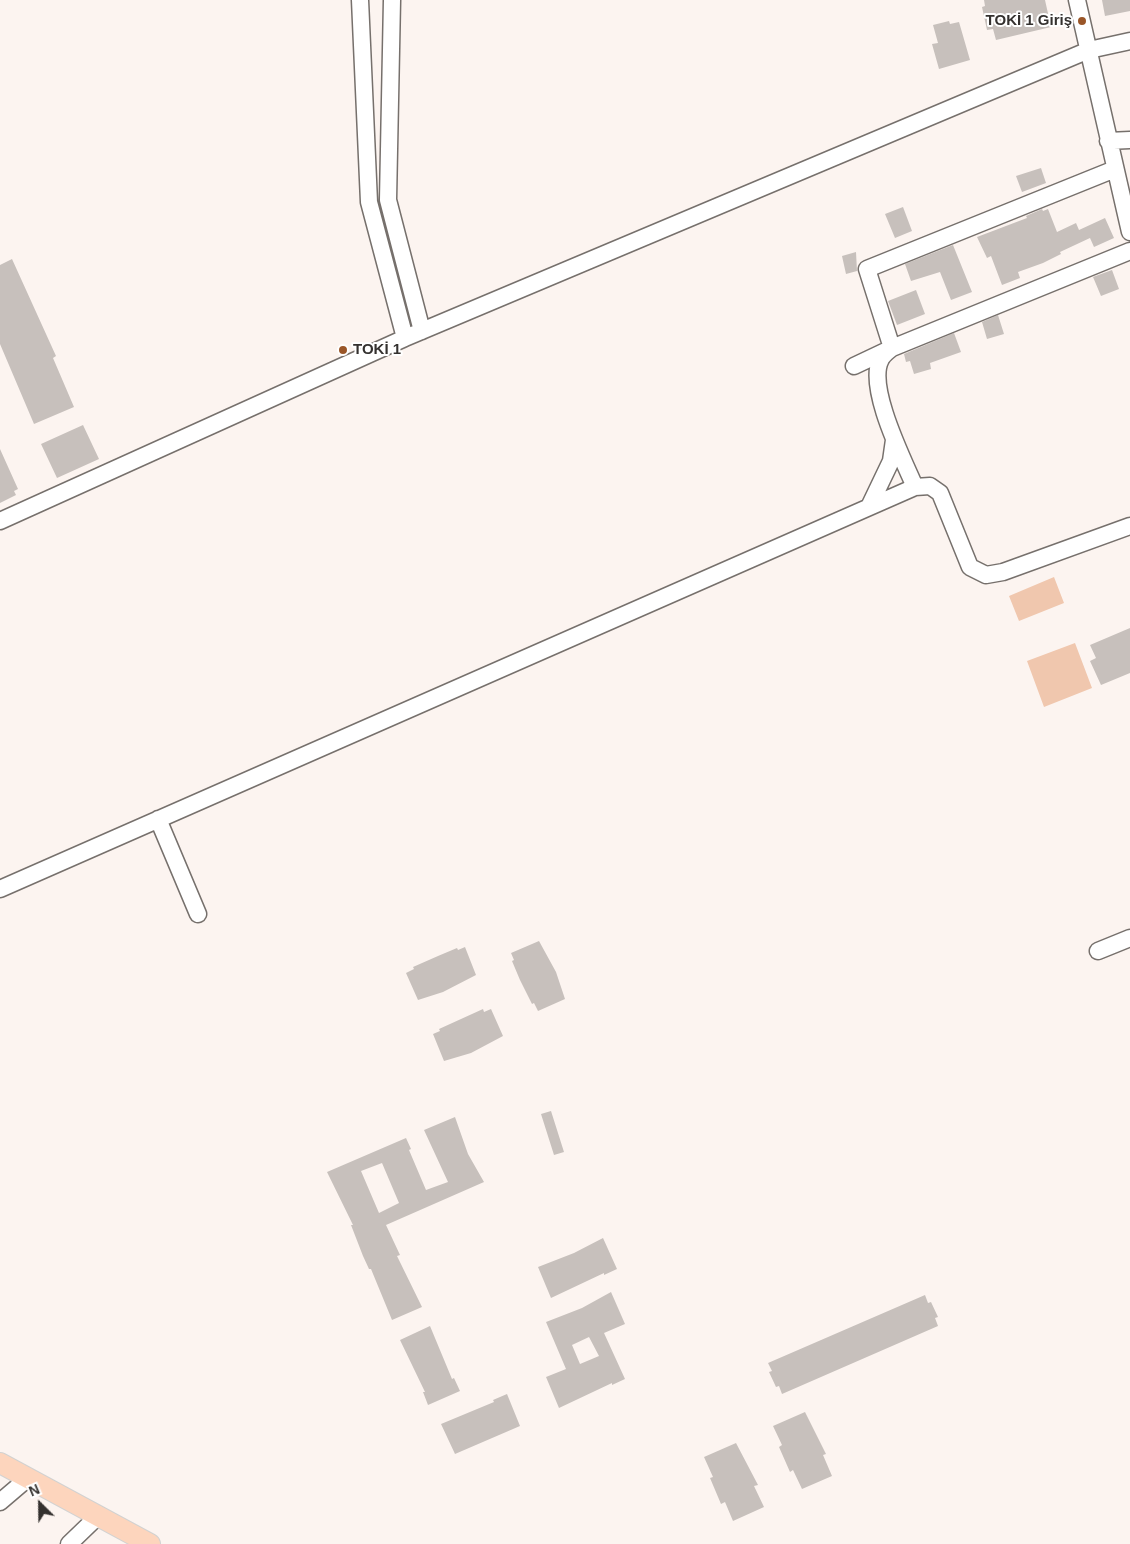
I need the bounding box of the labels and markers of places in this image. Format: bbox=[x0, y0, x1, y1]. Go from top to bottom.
place label: TOKİ 1 Giriş bbox=[986, 12, 1072, 30]
marker: TOKİ 1 Giriş bbox=[1076, 15, 1088, 27]
place label: TOKİ 1 bbox=[353, 341, 401, 359]
marker: TOKİ 1 bbox=[337, 344, 349, 356]

